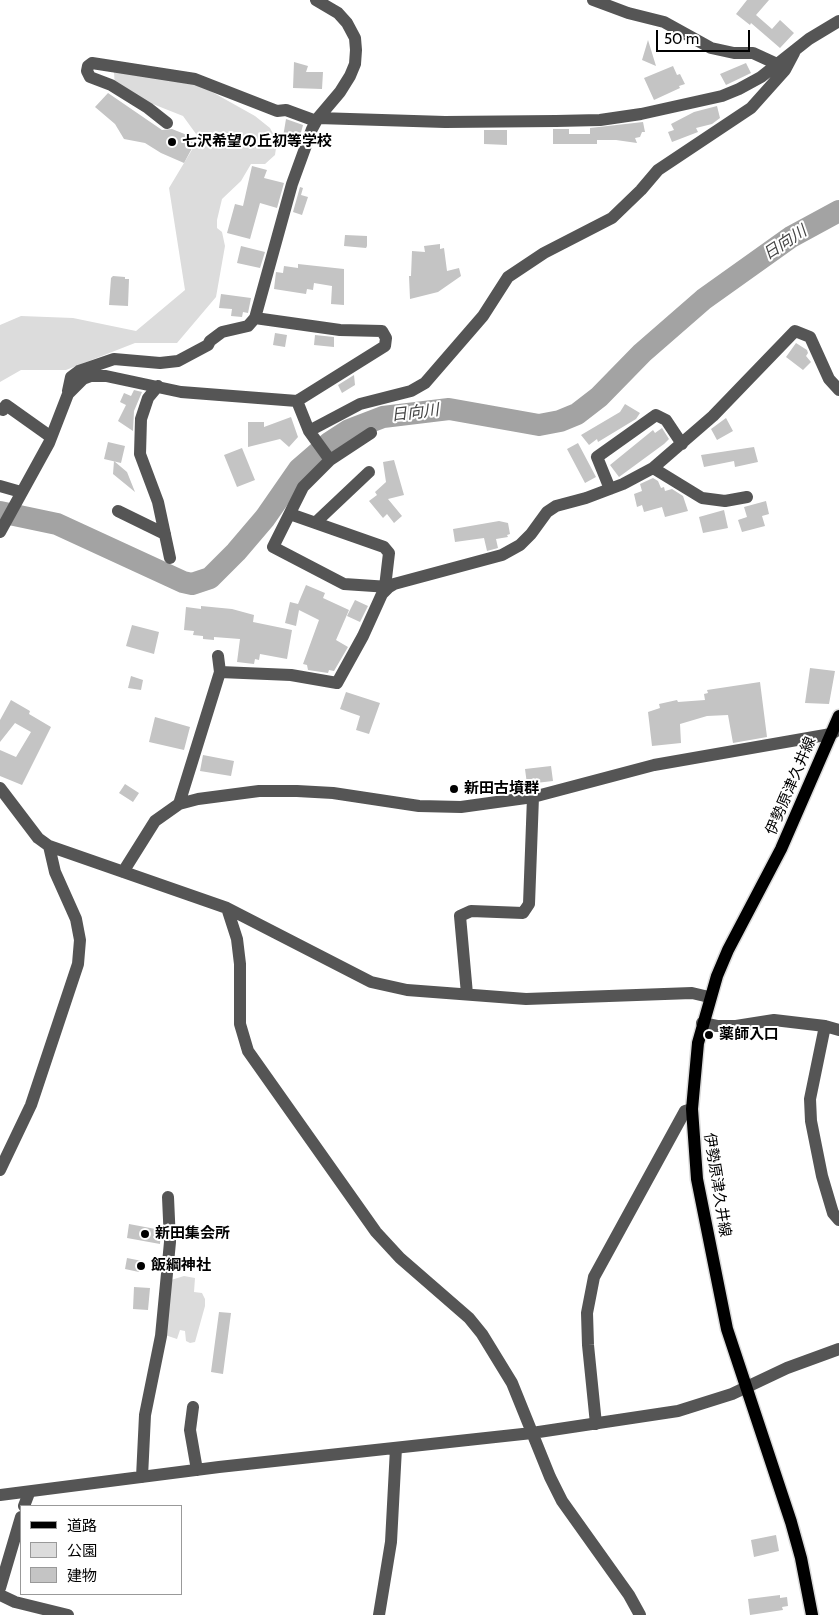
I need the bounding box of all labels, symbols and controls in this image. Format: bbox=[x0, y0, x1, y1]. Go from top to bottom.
scale bar bbox=[659, 20, 753, 52]
text: 50 m bbox=[664, 30, 699, 48]
place label: 七沢希望の丘初等学校 bbox=[182, 133, 332, 151]
marker: 七沢希望の丘初等学校 bbox=[166, 136, 178, 148]
water label: 日向川 bbox=[760, 222, 810, 264]
water label: 日向川 bbox=[390, 401, 440, 425]
street label: 伊勢原津久井線 bbox=[762, 734, 820, 838]
place label: 新田古墳群 bbox=[464, 780, 539, 798]
marker: 新田古墳群 bbox=[448, 783, 460, 795]
place label: 薬師入口 bbox=[719, 1026, 779, 1044]
marker: 薬師入口 bbox=[703, 1029, 715, 1041]
street label: 伊勢原津久井線 bbox=[700, 1132, 734, 1238]
place label: 新田集会所 bbox=[155, 1225, 230, 1243]
marker: 新田集会所 bbox=[139, 1228, 151, 1240]
place label: 飯綱神社 bbox=[151, 1257, 211, 1275]
marker: 飯綱神社 bbox=[135, 1260, 147, 1272]
legend bbox=[20, 1505, 182, 1595]
text: 道路 bbox=[67, 1517, 97, 1535]
text: 公園 bbox=[67, 1542, 97, 1560]
text: 建物 bbox=[67, 1567, 97, 1585]

